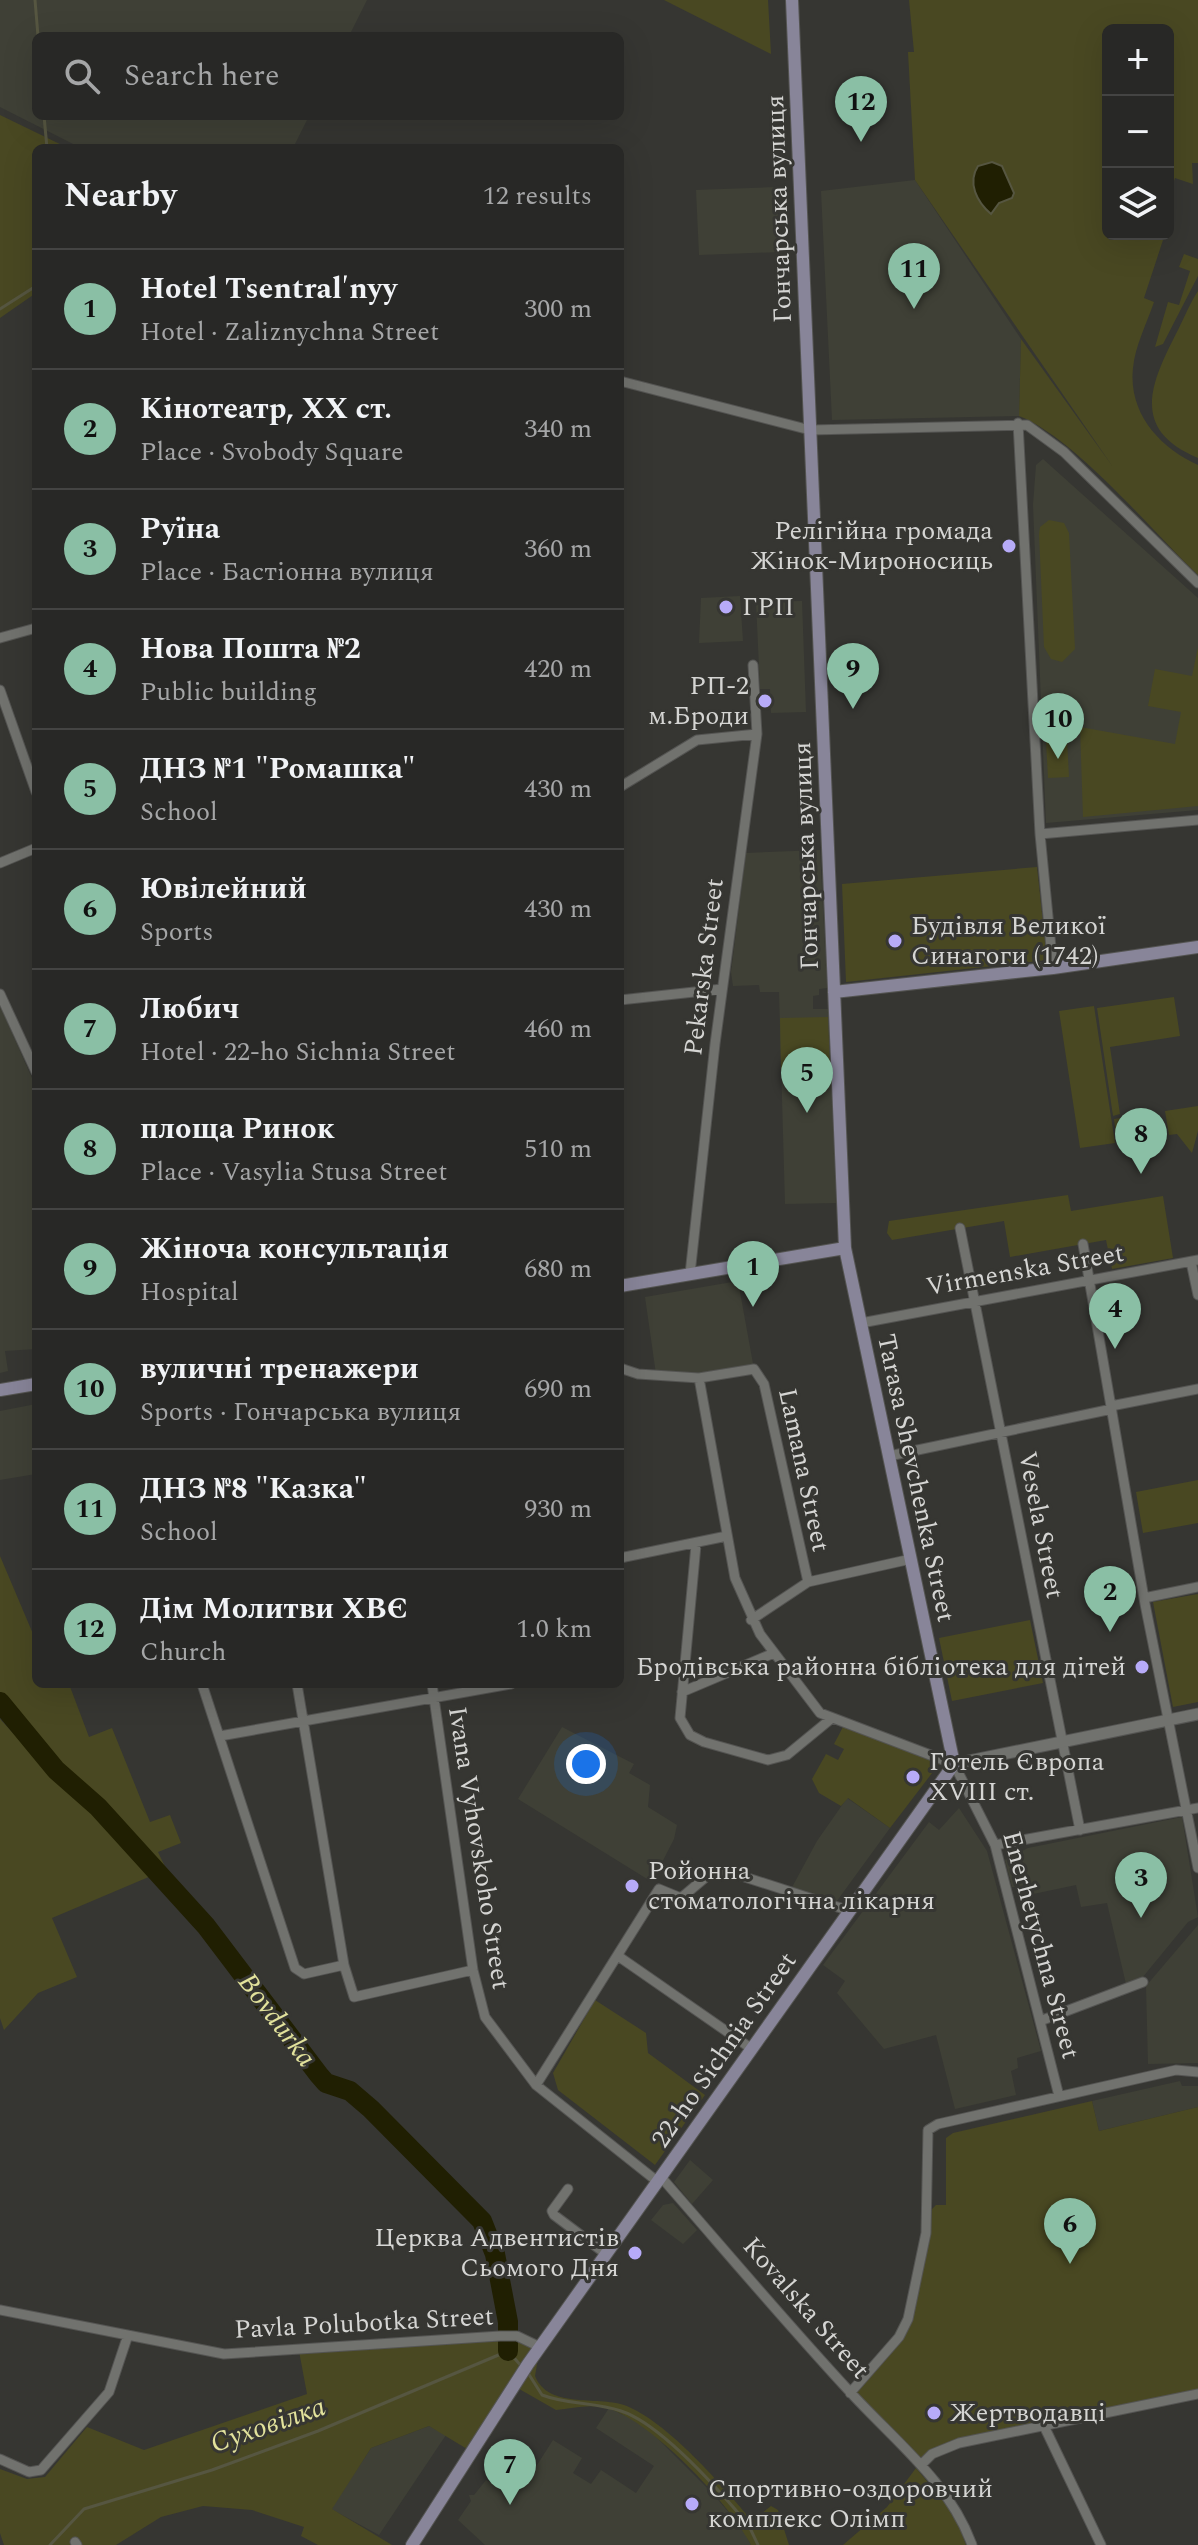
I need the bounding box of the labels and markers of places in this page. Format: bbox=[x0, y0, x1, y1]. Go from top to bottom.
pin: 12 bbox=[835, 76, 887, 142]
pin: 11 bbox=[888, 243, 940, 309]
place label: Релігійна громада Жінок-Мироносиць bbox=[751, 511, 993, 581]
marker: Релігійна громада Жінок-Мироносиць bbox=[1000, 537, 1018, 555]
place label: ГРП bbox=[742, 587, 794, 627]
marker: ГРП bbox=[717, 598, 735, 616]
pin: 9 bbox=[827, 643, 879, 709]
place label: РП-2 м.Броди bbox=[648, 666, 749, 736]
marker: РП-2 м.Броди bbox=[756, 692, 774, 710]
pin: 10 bbox=[1032, 693, 1084, 759]
place label: Будівля Великої Синагоги (1742) bbox=[911, 906, 1106, 976]
marker: Будівля Великої Синагоги (1742) bbox=[886, 932, 904, 950]
pin: 5 bbox=[781, 1047, 833, 1113]
pin: 8 bbox=[1115, 1108, 1167, 1174]
pin: 1 bbox=[727, 1241, 779, 1307]
pin: 4 bbox=[1089, 1283, 1141, 1349]
pin: 2 bbox=[1084, 1566, 1136, 1632]
place label: Бродівська районна бібліотека для дітей bbox=[636, 1647, 1126, 1687]
marker: Бродівська районна бібліотека для дітей bbox=[1133, 1658, 1151, 1676]
place label: Готель Європа XVIII ст. bbox=[929, 1742, 1105, 1812]
marker: Готель Європа XVIII ст. bbox=[904, 1768, 922, 1786]
place label: Ройонна стоматологічна лікарня bbox=[648, 1851, 935, 1921]
pin: 3 bbox=[1115, 1852, 1167, 1918]
marker: Ройонна стоматологічна лікарня bbox=[623, 1877, 641, 1895]
pin: 6 bbox=[1044, 2198, 1096, 2264]
place label: Церква Адвентистів Сьомого Дня bbox=[375, 2218, 619, 2288]
marker: Церква Адвентистів Сьомого Дня bbox=[626, 2244, 644, 2262]
place label: Жертводавці bbox=[950, 2393, 1106, 2433]
marker: Жертводавці bbox=[925, 2404, 943, 2422]
pin: 7 bbox=[484, 2439, 536, 2505]
place label: Спортивно-оздоровчий комплекс Олімп bbox=[708, 2469, 993, 2539]
marker: Спортивно-оздоровчий комплекс Олімп bbox=[683, 2495, 701, 2513]

